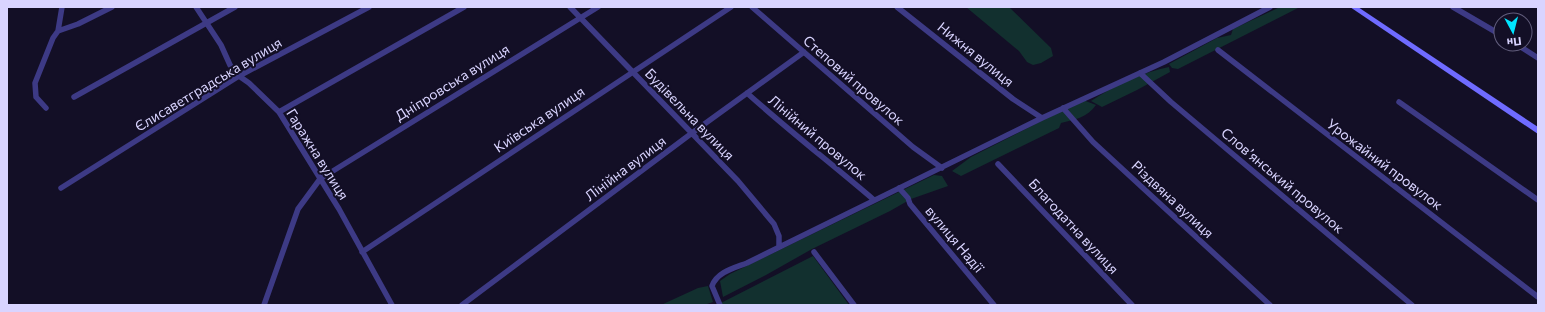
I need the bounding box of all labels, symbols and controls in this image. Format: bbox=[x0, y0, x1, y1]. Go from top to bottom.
north arrow bbox=[1493, 12, 1533, 52]
street label: Нижня вулиця bbox=[934, 18, 1018, 90]
street label: Степовий провулок bbox=[800, 31, 908, 129]
street label: Єлисаветградська вулиця bbox=[131, 33, 285, 135]
text: Пн bbox=[1506, 35, 1522, 50]
street label: Дніпровська вулиця bbox=[392, 40, 512, 124]
street label: Будівельна вулиця bbox=[642, 65, 738, 163]
street label: Київська вулиця bbox=[490, 82, 588, 156]
street label: Лінійний провулок bbox=[765, 91, 871, 183]
street label: Гаражна вулиця bbox=[283, 105, 353, 203]
street label: Урожайний провулок bbox=[1324, 115, 1447, 213]
street label: Словʼянський провулок bbox=[1218, 124, 1348, 237]
street label: Лінійна вулиця bbox=[581, 132, 669, 204]
street label: Різдвяна вулиця bbox=[1129, 157, 1217, 241]
street label: Благодатна вулиця bbox=[1025, 175, 1123, 277]
street label: вулиця Надії bbox=[922, 202, 988, 276]

